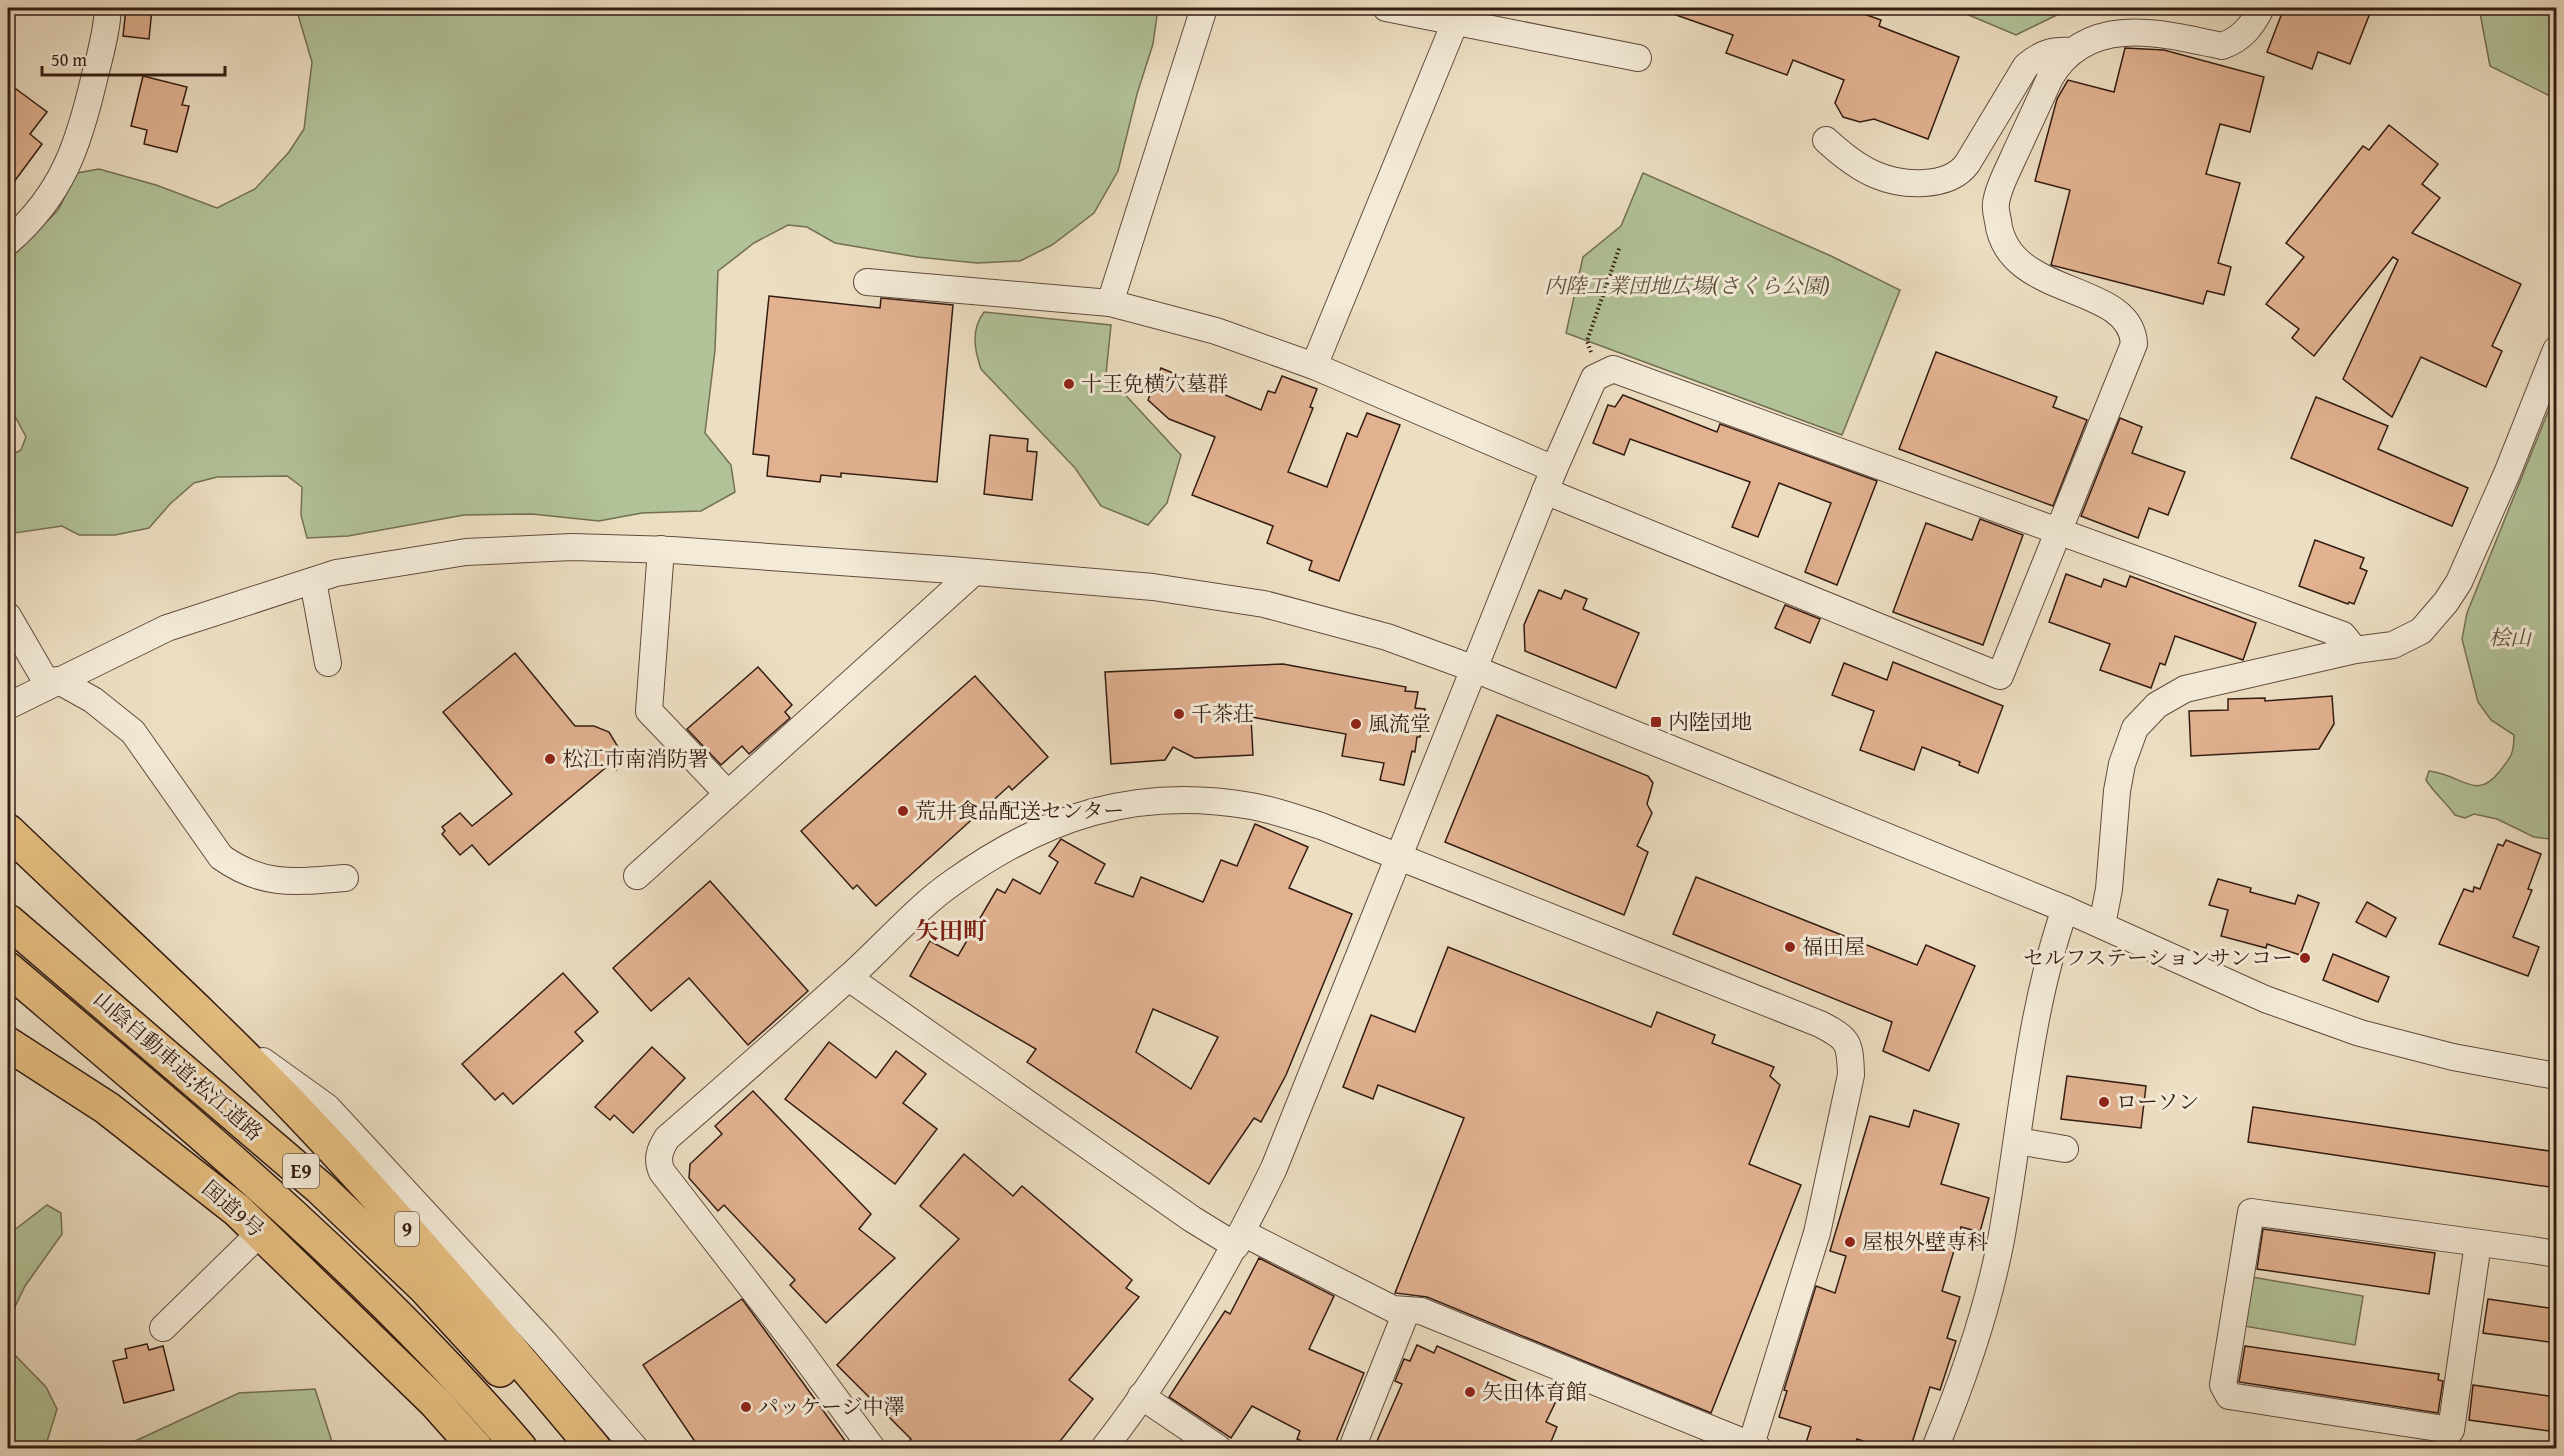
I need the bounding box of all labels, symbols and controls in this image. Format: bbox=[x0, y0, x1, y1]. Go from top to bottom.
scale bar bbox=[42, 39, 225, 77]
text: 50 m bbox=[51, 46, 87, 73]
park label: 内陸工業団地広場(さくら公園) bbox=[1544, 270, 1830, 301]
place label: 十王免横穴墓群 bbox=[1081, 368, 1228, 399]
marker: 十王免横穴墓群 bbox=[1062, 377, 1076, 391]
park label: 桧山 bbox=[2489, 622, 2533, 653]
place label: 千茶荘 bbox=[1191, 698, 1254, 729]
place label: 内陸団地 bbox=[1668, 706, 1752, 737]
marker: 千茶荘 bbox=[1172, 707, 1186, 721]
place label: 風流堂 bbox=[1368, 708, 1431, 739]
marker: 内陸団地 bbox=[1649, 715, 1663, 729]
marker: 風流堂 bbox=[1349, 717, 1363, 731]
place label: 松江市南消防署 bbox=[562, 743, 709, 774]
marker: 松江市南消防署 bbox=[543, 752, 557, 766]
place label: 荒井食品配送センター bbox=[915, 795, 1124, 826]
marker: 荒井食品配送センター bbox=[896, 804, 910, 818]
district label: 矢田町 bbox=[915, 913, 987, 948]
place label: 福田屋 bbox=[1802, 931, 1865, 962]
marker: 福田屋 bbox=[1783, 940, 1797, 954]
place label: セルフステーションサンコー bbox=[2023, 942, 2293, 973]
marker: セルフステーションサンコー bbox=[2298, 951, 2312, 965]
street label: 山陰自動車道;松江道路 bbox=[87, 983, 270, 1148]
place label: ローソン bbox=[2116, 1086, 2199, 1117]
marker: ローソン bbox=[2097, 1095, 2111, 1109]
road number: E9 bbox=[283, 1154, 319, 1188]
street label: 国道9号 bbox=[196, 1173, 271, 1244]
road number: 9 bbox=[395, 1212, 419, 1246]
place label: 屋根外壁専科 bbox=[1862, 1226, 1988, 1257]
marker: 屋根外壁専科 bbox=[1843, 1235, 1857, 1249]
place label: 矢田体育館 bbox=[1482, 1376, 1587, 1407]
marker: 矢田体育館 bbox=[1463, 1385, 1477, 1399]
place label: パッケージ中澤 bbox=[758, 1391, 905, 1422]
marker: パッケージ中澤 bbox=[739, 1400, 753, 1414]

